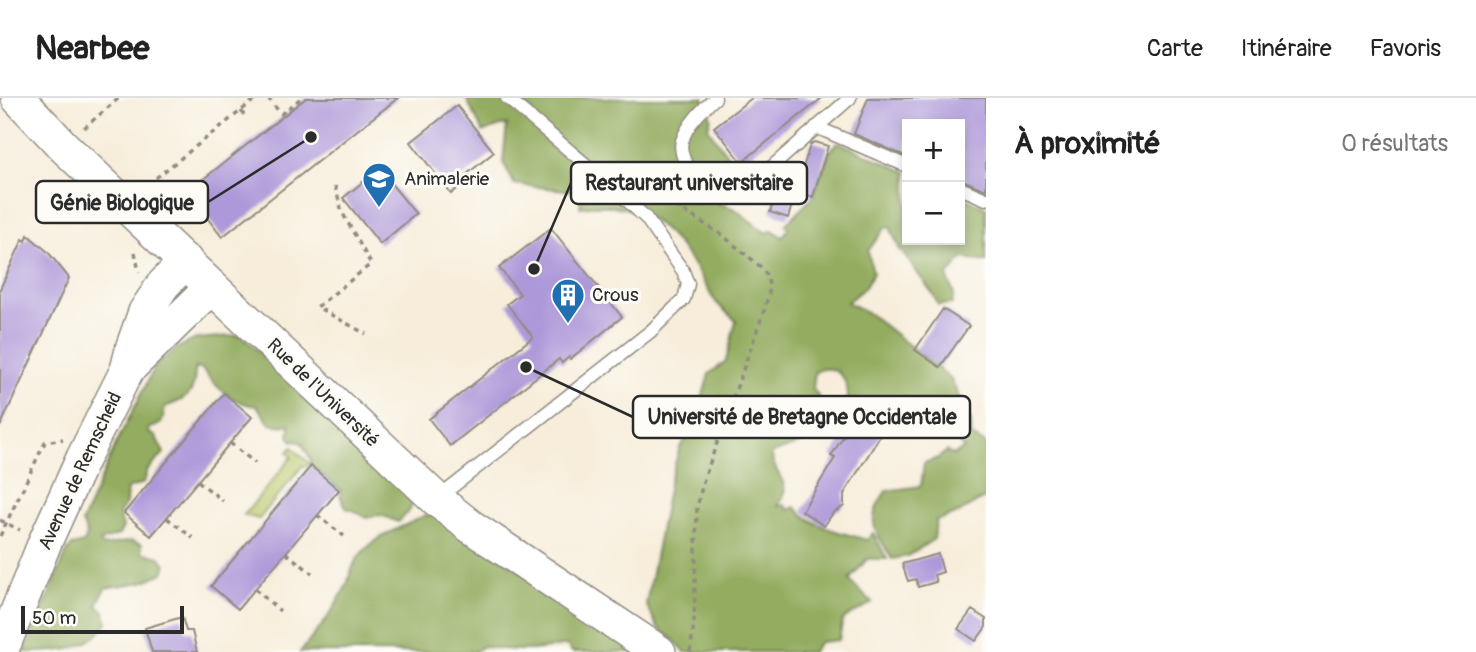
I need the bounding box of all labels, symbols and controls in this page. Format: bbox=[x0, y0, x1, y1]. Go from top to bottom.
text: Nearbee bbox=[35, 28, 149, 69]
text: Carte bbox=[1147, 34, 1203, 63]
text: Itinéraire bbox=[1241, 34, 1332, 63]
text: Favoris bbox=[1370, 34, 1441, 63]
map controls bbox=[902, 119, 965, 245]
button: + bbox=[902, 119, 965, 182]
text: À proximité bbox=[1014, 125, 1160, 162]
text: 0 résultats bbox=[1341, 129, 1448, 158]
school or university icon: Animalerie bbox=[360, 160, 398, 209]
callout: Restaurant universitaire bbox=[571, 162, 807, 204]
place label: Animalerie bbox=[404, 167, 490, 191]
text: Restaurant universitaire bbox=[585, 170, 794, 197]
callout: Génie Biologique bbox=[36, 181, 208, 223]
button: − bbox=[902, 182, 965, 245]
text: Génie Biologique bbox=[50, 190, 195, 217]
building icon: Crous bbox=[549, 276, 587, 325]
place label: Crous bbox=[592, 283, 639, 307]
street label: Rue de l'Université bbox=[262, 333, 384, 453]
street label: Avenue de Remscheid bbox=[33, 388, 127, 554]
callout: Université de Bretagne Occidentale bbox=[633, 396, 970, 438]
text: Université de Bretagne Occidentale bbox=[647, 404, 957, 431]
scale bar bbox=[21, 603, 184, 635]
text: 50 m bbox=[32, 606, 76, 630]

